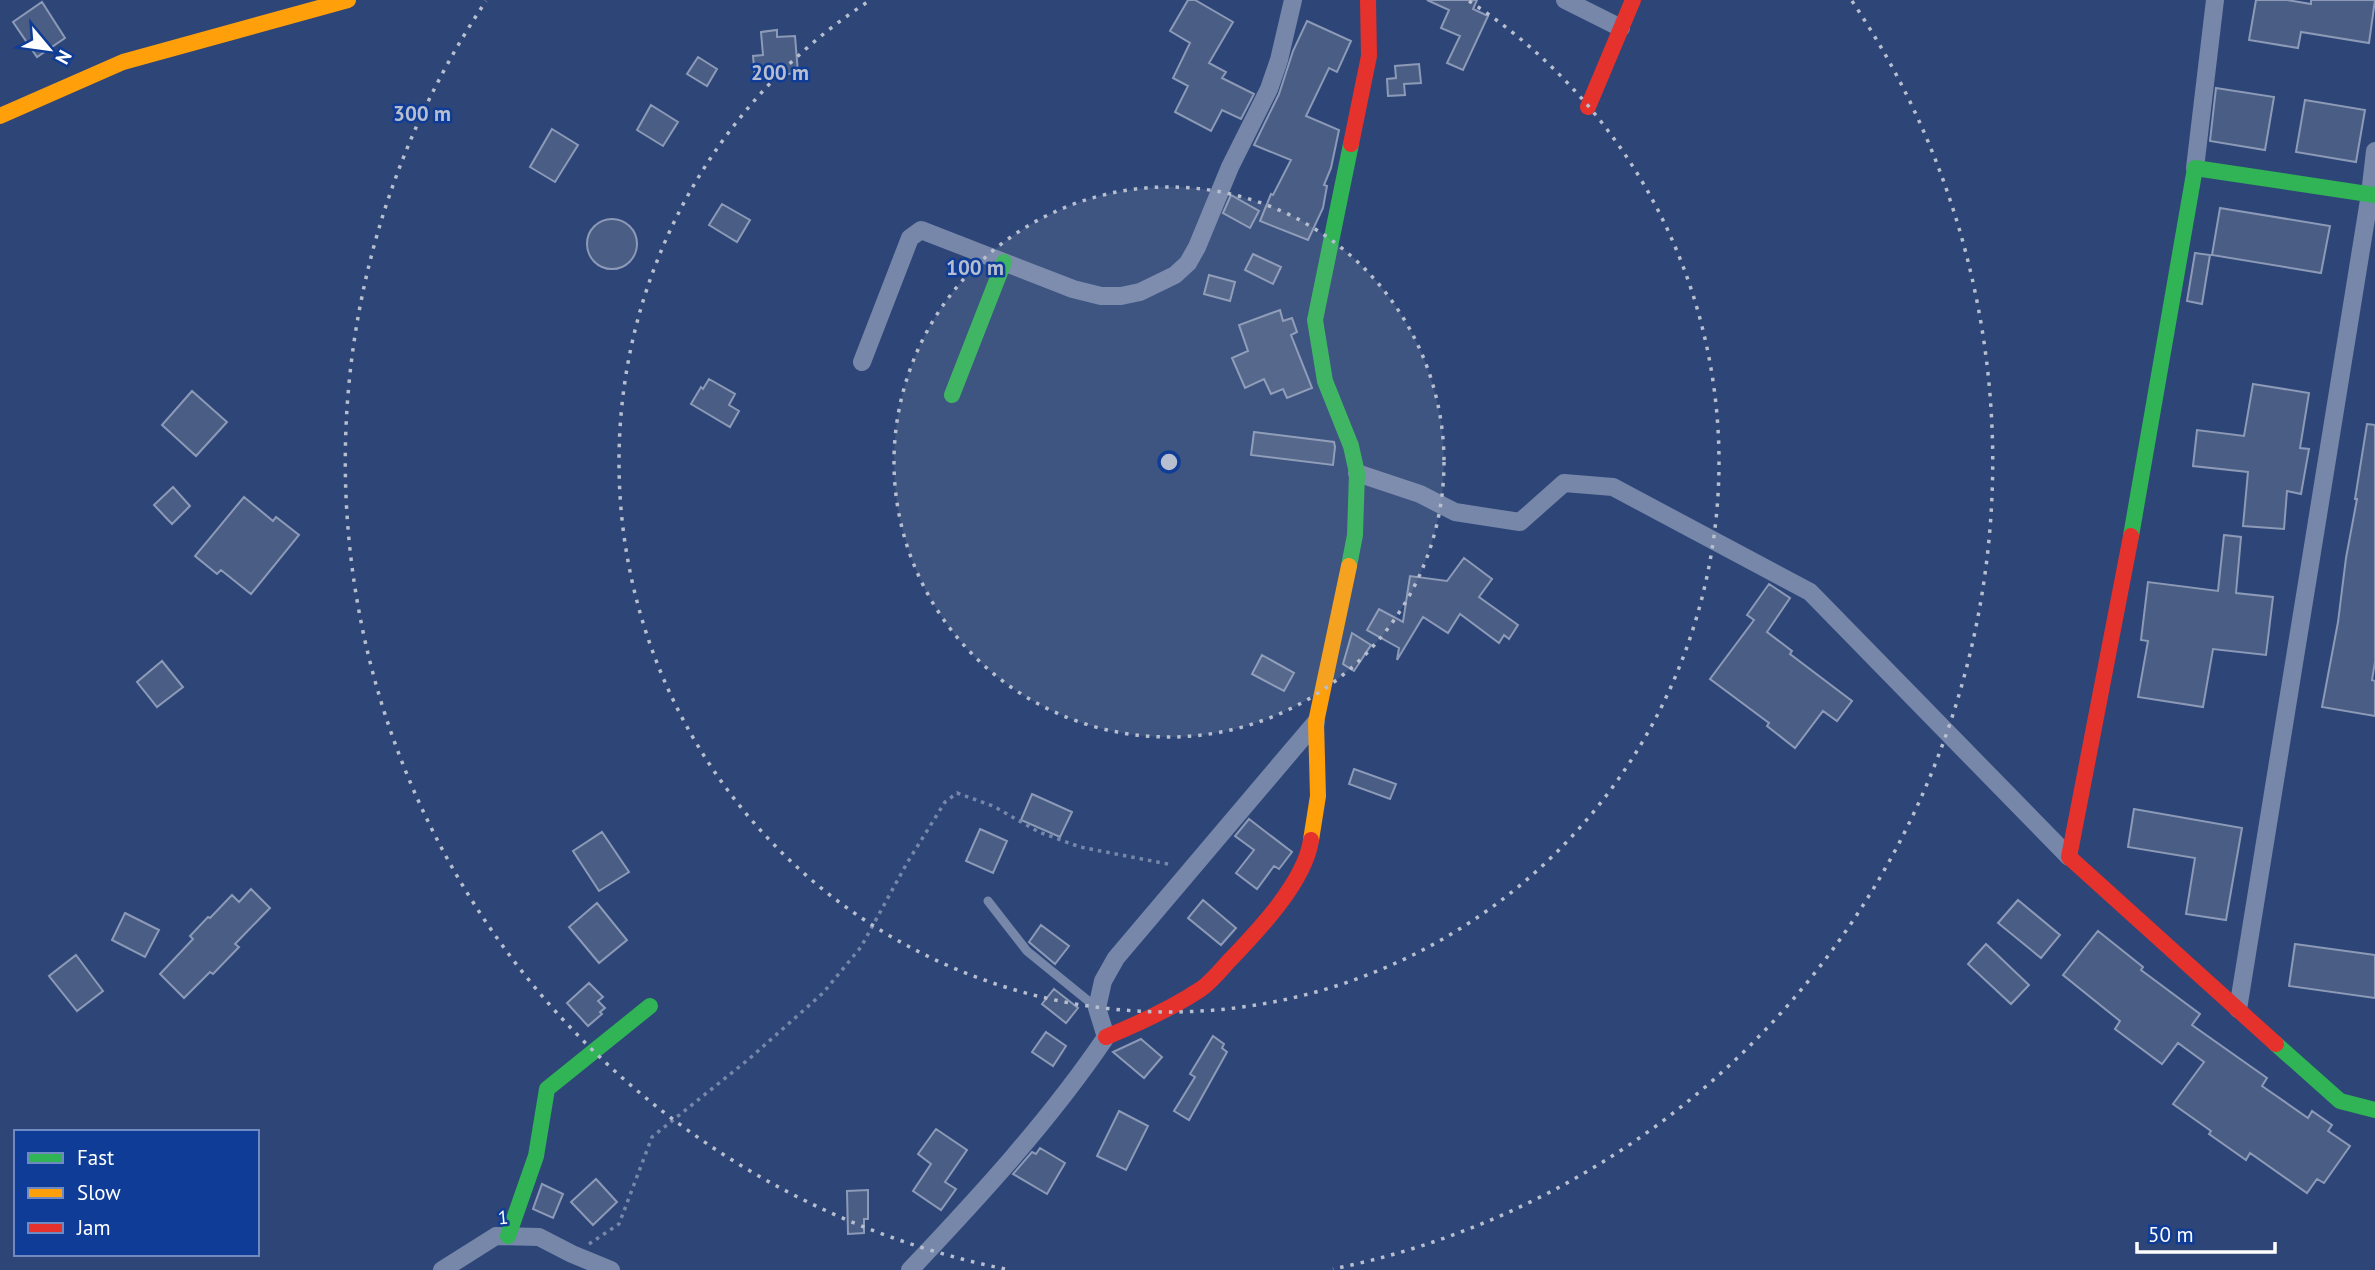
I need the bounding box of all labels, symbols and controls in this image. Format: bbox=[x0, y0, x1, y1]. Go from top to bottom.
north arrow bbox=[14, 14, 84, 84]
text: N bbox=[50, 46, 77, 69]
text: 200 m bbox=[751, 59, 809, 86]
text: 300 m bbox=[393, 100, 451, 127]
text: 100 m bbox=[946, 254, 1004, 281]
centre of rings bbox=[1157, 450, 1181, 474]
legend bbox=[14, 1130, 259, 1256]
text: Fast bbox=[77, 1144, 114, 1171]
text: Slow bbox=[77, 1179, 121, 1206]
street label: 1 bbox=[497, 1205, 509, 1229]
scale bar bbox=[2137, 1210, 2275, 1254]
text: Jam bbox=[76, 1214, 111, 1241]
text: 50 m bbox=[2148, 1221, 2194, 1248]

